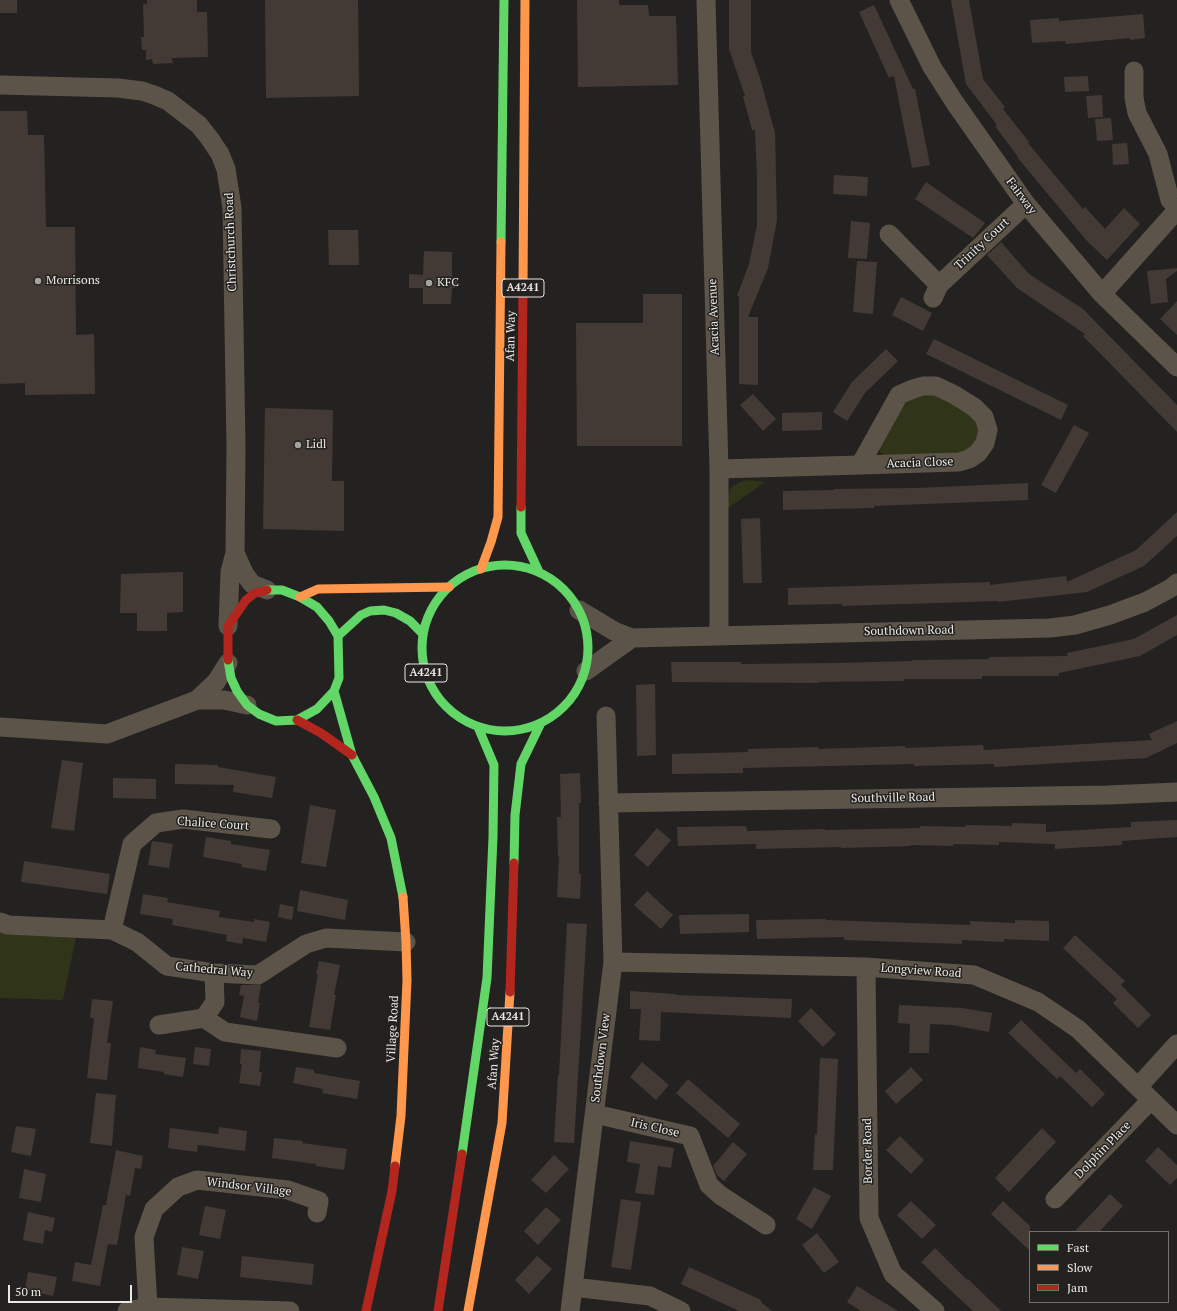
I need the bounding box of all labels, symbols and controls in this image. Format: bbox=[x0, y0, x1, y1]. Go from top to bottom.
street label: Fairway bbox=[1003, 175, 1039, 217]
street label: Christchurch Road bbox=[222, 192, 240, 292]
street label: Trinity Court bbox=[952, 215, 1012, 273]
place label: Morrisons bbox=[46, 274, 100, 288]
marker: Morrisons bbox=[33, 276, 43, 286]
place label: KFC bbox=[437, 276, 459, 290]
marker: KFC bbox=[424, 278, 434, 288]
street label: Acacia Avenue bbox=[705, 278, 723, 356]
road number: A4241 bbox=[502, 279, 544, 297]
street label: Afan Way bbox=[503, 310, 519, 362]
place label: Lidl bbox=[306, 438, 326, 452]
marker: Lidl bbox=[293, 440, 303, 450]
street label: Acacia Close bbox=[886, 455, 954, 471]
street label: Southdown Road bbox=[864, 623, 954, 639]
road number: A4241 bbox=[405, 664, 447, 682]
street label: Southville Road bbox=[851, 790, 935, 806]
street label: Chalice Court bbox=[176, 814, 250, 834]
street label: Cathedral Way bbox=[175, 959, 253, 981]
street label: Longview Road bbox=[880, 961, 962, 981]
street label: Village Road bbox=[384, 995, 402, 1063]
road number: A4241 bbox=[487, 1008, 529, 1026]
street label: Southdown View bbox=[588, 1012, 614, 1104]
street label: Afan Way bbox=[485, 1038, 503, 1090]
street label: Iris Close bbox=[629, 1115, 681, 1141]
street label: Border Road bbox=[860, 1118, 876, 1184]
street label: Dolphin Place bbox=[1072, 1118, 1134, 1182]
street label: Windsor Village bbox=[206, 1175, 292, 1199]
legend bbox=[1029, 1231, 1169, 1303]
text: Fast bbox=[1067, 1240, 1089, 1255]
text: Slow bbox=[1067, 1260, 1092, 1275]
scale bar bbox=[10, 1277, 134, 1303]
text: Jam bbox=[1067, 1280, 1088, 1295]
text: 50 m bbox=[15, 1284, 41, 1299]

